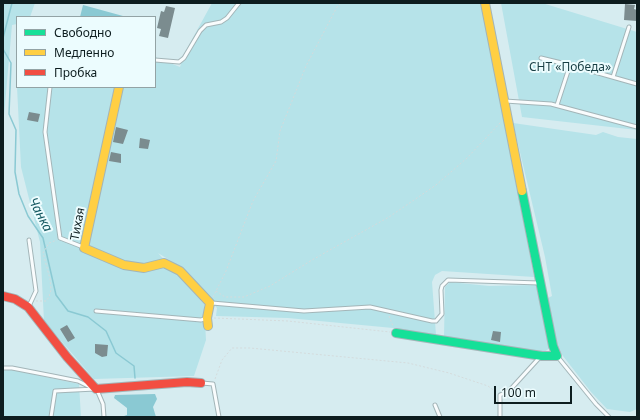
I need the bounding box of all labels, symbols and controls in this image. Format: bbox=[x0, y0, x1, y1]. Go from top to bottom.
legend bbox=[16, 16, 156, 88]
text: Свободно bbox=[54, 24, 112, 41]
text: Медленно bbox=[54, 44, 114, 61]
park label: СНТ «Победа» bbox=[529, 61, 611, 75]
text: Пробка bbox=[54, 64, 97, 81]
water label: Чанка bbox=[25, 195, 55, 235]
street label: Тихая bbox=[68, 206, 88, 242]
scale bar bbox=[496, 378, 574, 404]
text: 100 m bbox=[501, 384, 536, 401]

